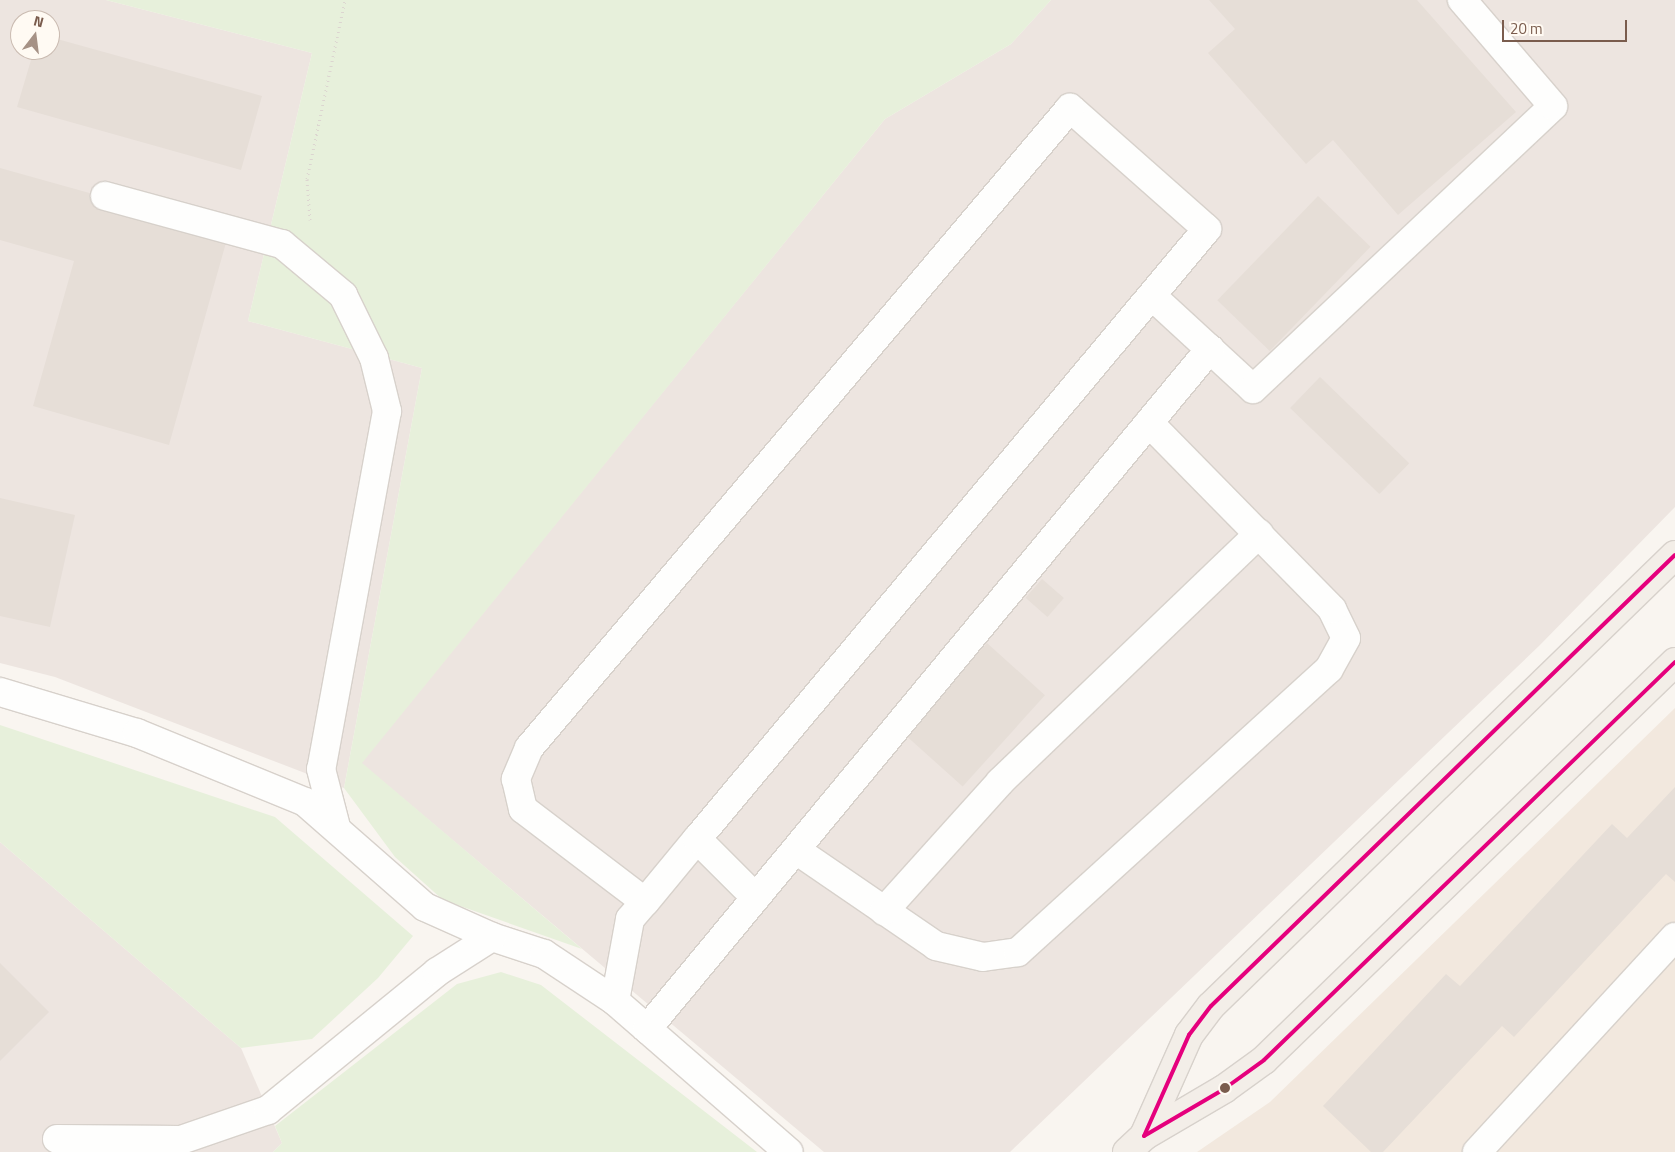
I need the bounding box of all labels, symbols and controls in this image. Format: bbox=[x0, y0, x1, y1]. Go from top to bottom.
north arrow bbox=[10, 10, 60, 60]
text: N bbox=[31, 10, 46, 32]
scale bar bbox=[1505, 10, 1630, 42]
text: 20 m bbox=[1510, 17, 1543, 40]
unlabelled marker bbox=[1220, 1083, 1230, 1093]

